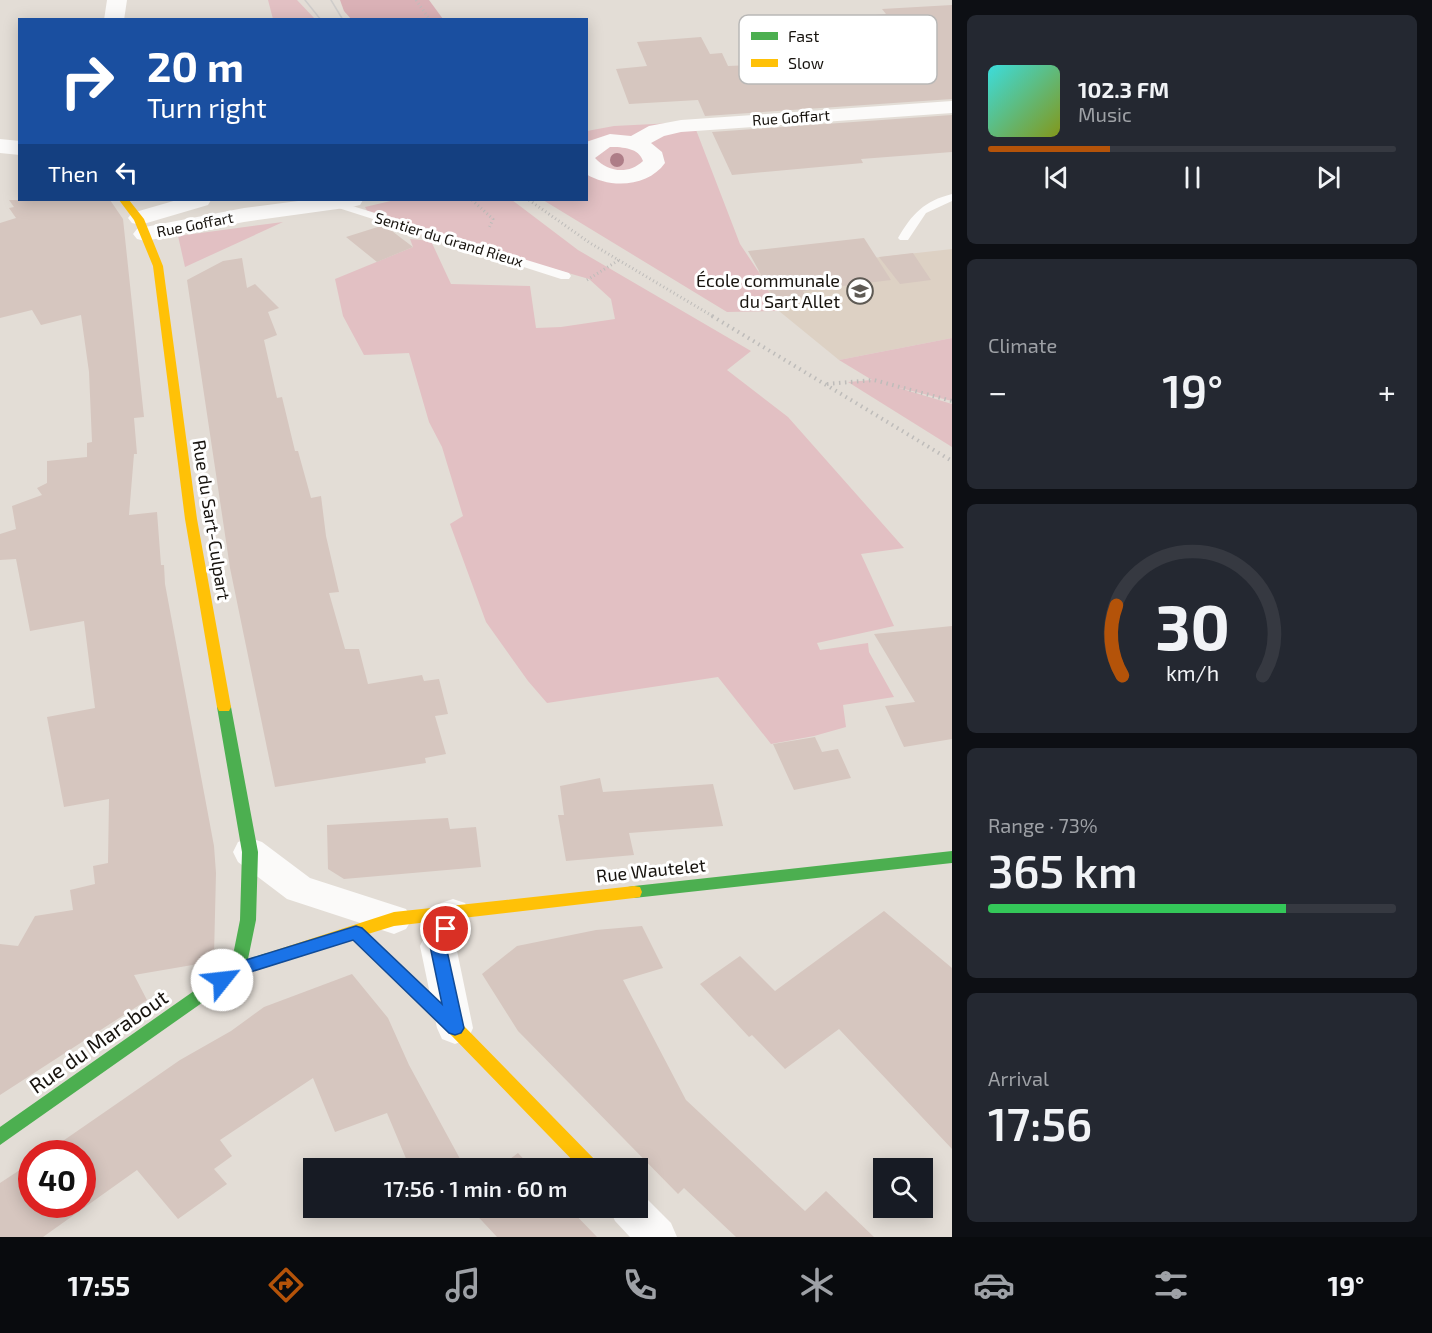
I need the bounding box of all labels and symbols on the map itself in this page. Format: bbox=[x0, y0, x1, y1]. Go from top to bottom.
legend bbox=[739, 15, 937, 84]
text: Fast bbox=[788, 26, 819, 45]
text: Slow bbox=[788, 53, 824, 72]
street label: Rue Goffart bbox=[752, 105, 831, 129]
street label: Rue Goffart bbox=[155, 208, 235, 240]
street label: Sentier du Grand Rieux bbox=[373, 208, 526, 270]
place label: École communale du Sart Allet bbox=[696, 269, 840, 312]
school or university icon: École communale du Sart Allet bbox=[845, 276, 875, 306]
street label: Rue du Sart-Culpart bbox=[188, 438, 236, 602]
street label: Rue Wautelet bbox=[595, 853, 707, 887]
pin bbox=[420, 903, 471, 954]
position arrow bbox=[190, 948, 254, 1012]
street label: Rue du Marabout bbox=[24, 984, 172, 1098]
speed limit sign: 40 bbox=[18, 1140, 96, 1218]

